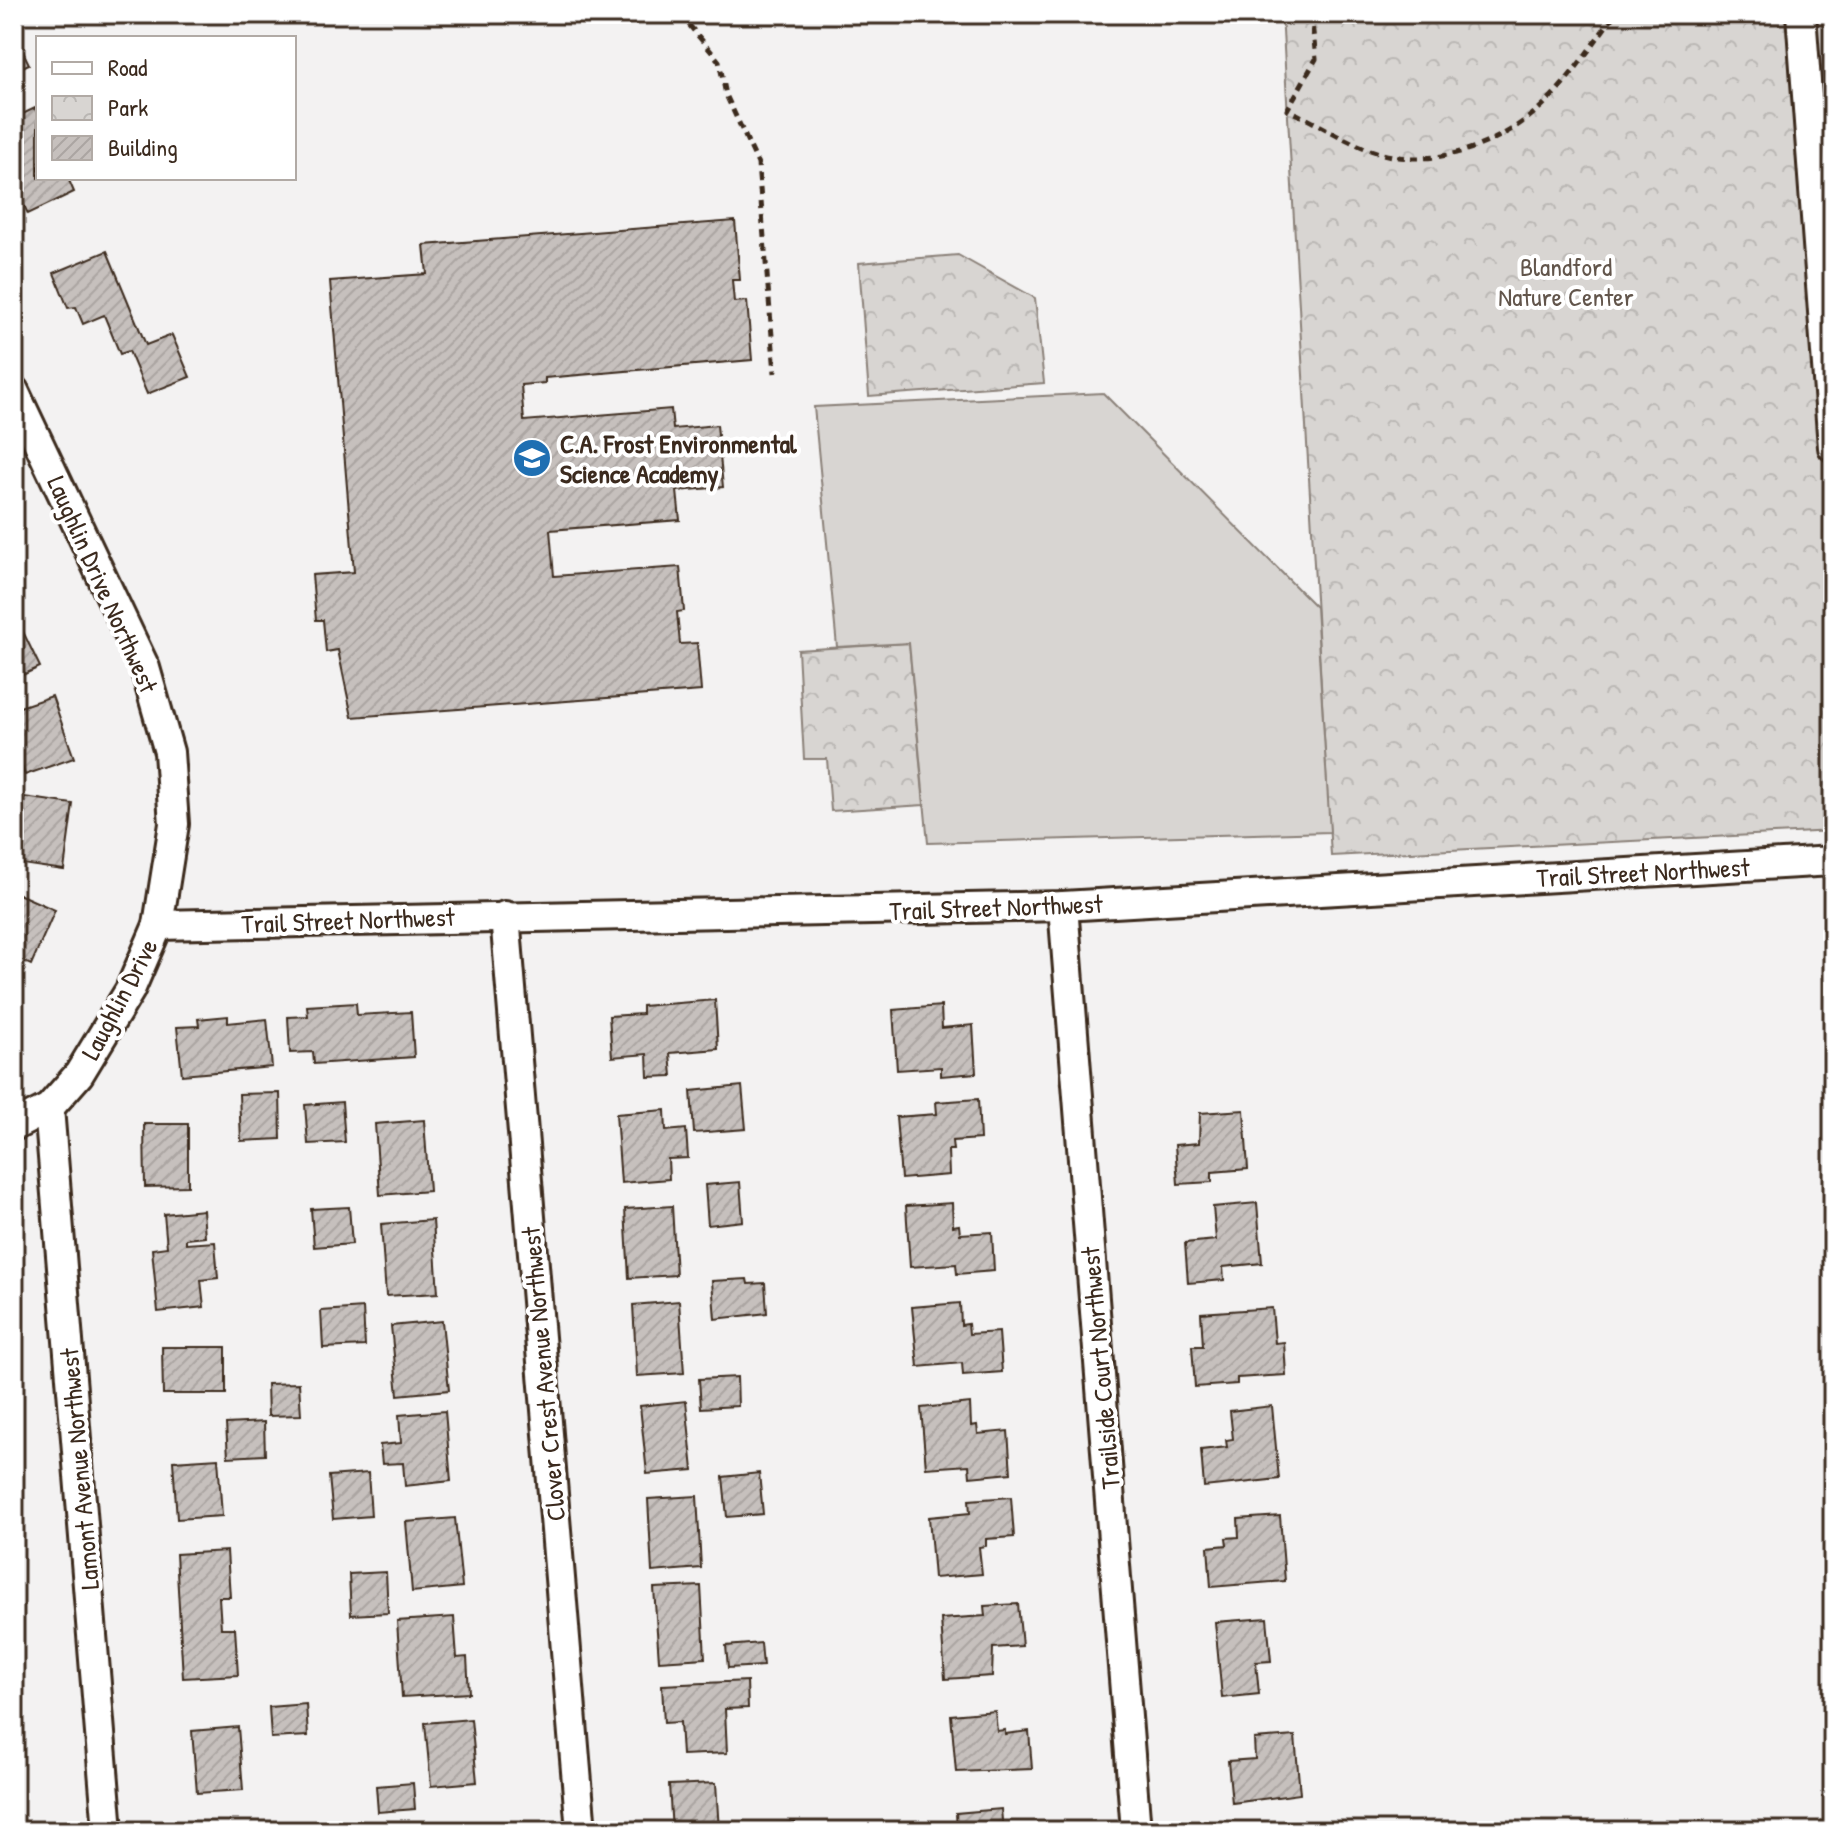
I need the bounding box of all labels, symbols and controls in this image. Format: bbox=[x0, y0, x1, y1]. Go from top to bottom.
legend bbox=[36, 36, 296, 180]
text: Road bbox=[108, 51, 147, 83]
text: Park bbox=[108, 91, 148, 123]
text: Building bbox=[108, 131, 178, 163]
park label: Blandford Nature Center bbox=[1498, 249, 1634, 314]
place label: C.A. Frost Environmental Science Academy bbox=[560, 426, 798, 492]
school or university icon: C.A. Frost Environmental Science Academy bbox=[511, 437, 553, 479]
street label: Laughlin Drive Northwest bbox=[39, 470, 167, 699]
street label: Trail Street Northwest bbox=[1536, 849, 1751, 895]
street label: Trail Street Northwest bbox=[889, 886, 1104, 928]
street label: Trail Street Northwest bbox=[241, 899, 456, 941]
street label: Laughlin Drive bbox=[73, 932, 165, 1066]
street label: Clover Crest Avenue Northwest bbox=[513, 1224, 573, 1523]
street label: Trailside Court Northwest bbox=[1072, 1244, 1128, 1491]
street label: Lamont Avenue Northwest bbox=[51, 1346, 107, 1591]

